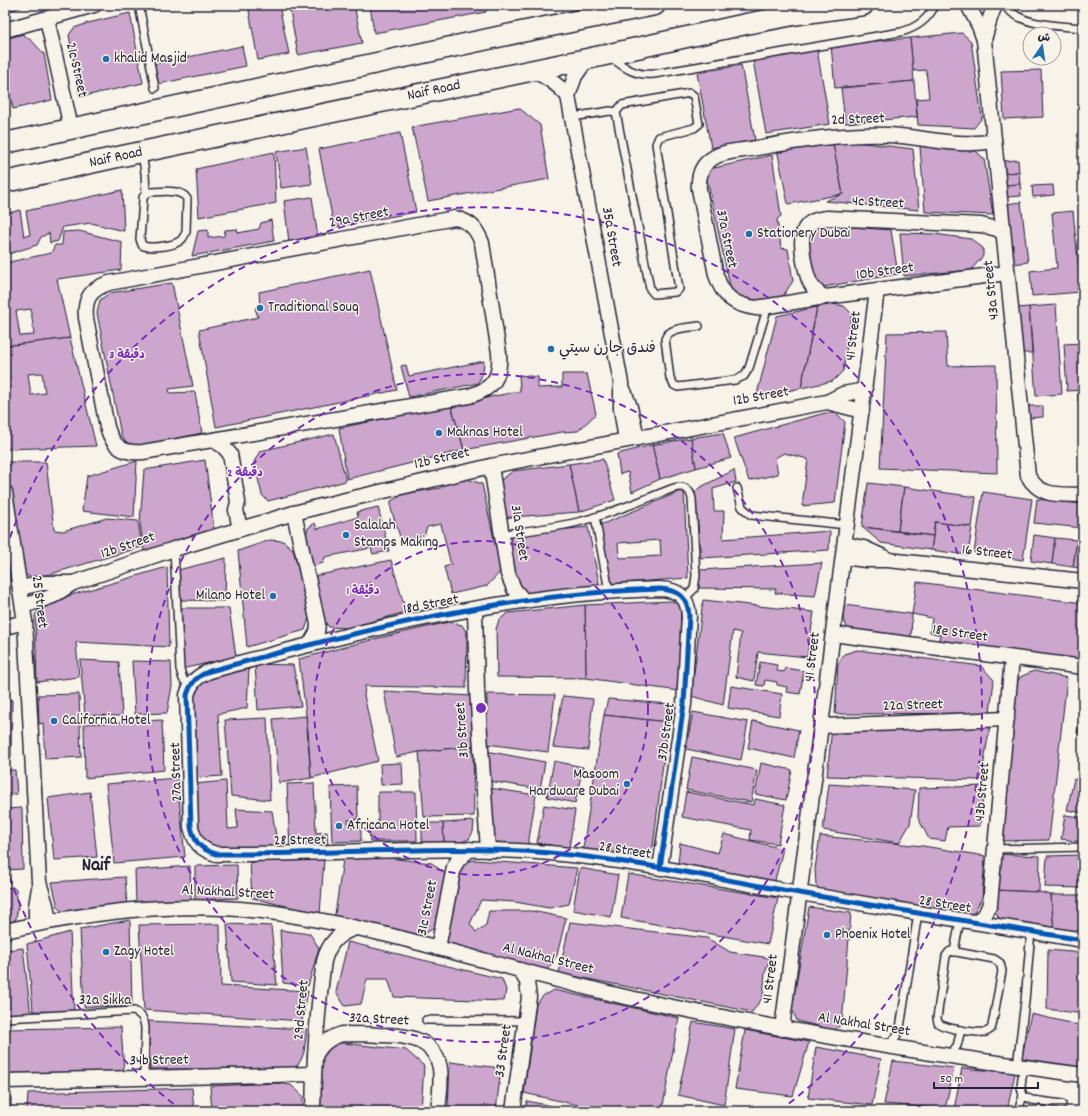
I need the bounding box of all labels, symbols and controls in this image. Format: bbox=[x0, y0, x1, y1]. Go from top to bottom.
north arrow bbox=[1022, 26, 1062, 66]
text: ش bbox=[1036, 29, 1051, 47]
street label: 21c Street bbox=[59, 40, 93, 100]
place label: khalid Masjid bbox=[114, 48, 187, 70]
marker: khalid Masjid bbox=[101, 54, 111, 64]
street label: Naif Road bbox=[405, 75, 463, 107]
street label: 2d Street bbox=[831, 108, 886, 132]
street label: Naif Road bbox=[87, 142, 145, 174]
street label: 4c Street bbox=[851, 191, 905, 215]
street label: 29a Street bbox=[327, 201, 391, 235]
street label: 35a Street bbox=[595, 205, 627, 269]
street label: 37a Street bbox=[709, 208, 743, 271]
place label: Stationery Dubai bbox=[757, 223, 850, 245]
marker: Stationery Dubai bbox=[744, 229, 754, 239]
street label: 10b Street bbox=[855, 257, 916, 287]
street label: 43a Street bbox=[978, 259, 1006, 321]
place label: Traditional Souq bbox=[268, 297, 359, 319]
marker: Traditional Souq bbox=[255, 303, 265, 313]
street label: 41 Street bbox=[840, 310, 868, 362]
place label: فندق جارن سيتي bbox=[559, 338, 656, 360]
marker: فندق جارن سيتي bbox=[546, 344, 556, 354]
text: 3 دقيقة bbox=[109, 347, 145, 364]
street label: 12b Street bbox=[731, 381, 791, 413]
place label: Maknas Hotel bbox=[447, 422, 523, 444]
marker: Maknas Hotel bbox=[434, 428, 444, 438]
street label: 12b Street bbox=[412, 442, 472, 476]
text: 2 دقيقة bbox=[227, 465, 263, 482]
street label: 31a Street bbox=[504, 503, 534, 563]
place label: Salalah Stamps Making bbox=[354, 515, 438, 554]
street label: 12b Street bbox=[98, 526, 159, 566]
marker: Salalah Stamps Making bbox=[341, 530, 351, 540]
street label: 16 Street bbox=[961, 539, 1014, 567]
street label: 25 Street bbox=[25, 574, 53, 630]
text: 1 دقيقة bbox=[346, 583, 380, 600]
place label: Milano Hotel bbox=[196, 585, 265, 607]
street label: 18d Street bbox=[401, 589, 461, 621]
marker: Milano Hotel bbox=[268, 591, 278, 601]
street label: 18e Street bbox=[931, 619, 990, 649]
street label: 41 Street bbox=[799, 631, 827, 683]
street label: 22a Street bbox=[883, 694, 944, 718]
street label: 31b Street bbox=[450, 701, 476, 759]
centre of rings bbox=[474, 701, 488, 715]
street label: 37b Street bbox=[652, 701, 682, 763]
place label: California Hotel bbox=[62, 710, 151, 732]
marker: California Hotel bbox=[49, 716, 59, 726]
street label: 27a Street bbox=[165, 742, 189, 802]
street label: 43b Street bbox=[969, 761, 997, 822]
place label: Masoom Hardware Dubai bbox=[529, 764, 619, 803]
marker: Masoom Hardware Dubai bbox=[622, 779, 632, 789]
place label: Africana Hotel bbox=[347, 815, 430, 837]
marker: Africana Hotel bbox=[334, 821, 344, 831]
street label: 28 Street bbox=[274, 830, 327, 852]
street label: 28 Street bbox=[597, 836, 653, 866]
district label: Naif bbox=[82, 853, 112, 880]
street label: 31c Street bbox=[412, 878, 444, 938]
street label: Al Nakhal Street bbox=[181, 880, 276, 906]
street label: 28 Street bbox=[917, 890, 973, 920]
place label: Phoenix Hotel bbox=[835, 924, 911, 946]
marker: Phoenix Hotel bbox=[822, 930, 832, 940]
street label: Al Nakhal Street bbox=[500, 937, 596, 981]
place label: Zagy Hotel bbox=[114, 941, 174, 963]
marker: Zagy Hotel bbox=[101, 947, 111, 957]
street label: 41 Street bbox=[757, 953, 785, 1005]
street label: 29d Street bbox=[288, 979, 316, 1041]
street label: 32a Sikka bbox=[79, 990, 132, 1012]
street label: 32a Street bbox=[348, 1007, 410, 1033]
street label: Al Nakhal Street bbox=[816, 1007, 912, 1043]
street label: 33 Street bbox=[489, 1023, 519, 1079]
street label: 34b Street bbox=[129, 1049, 189, 1073]
scale bar bbox=[934, 1064, 1038, 1090]
text: 50 m bbox=[940, 1071, 963, 1088]

